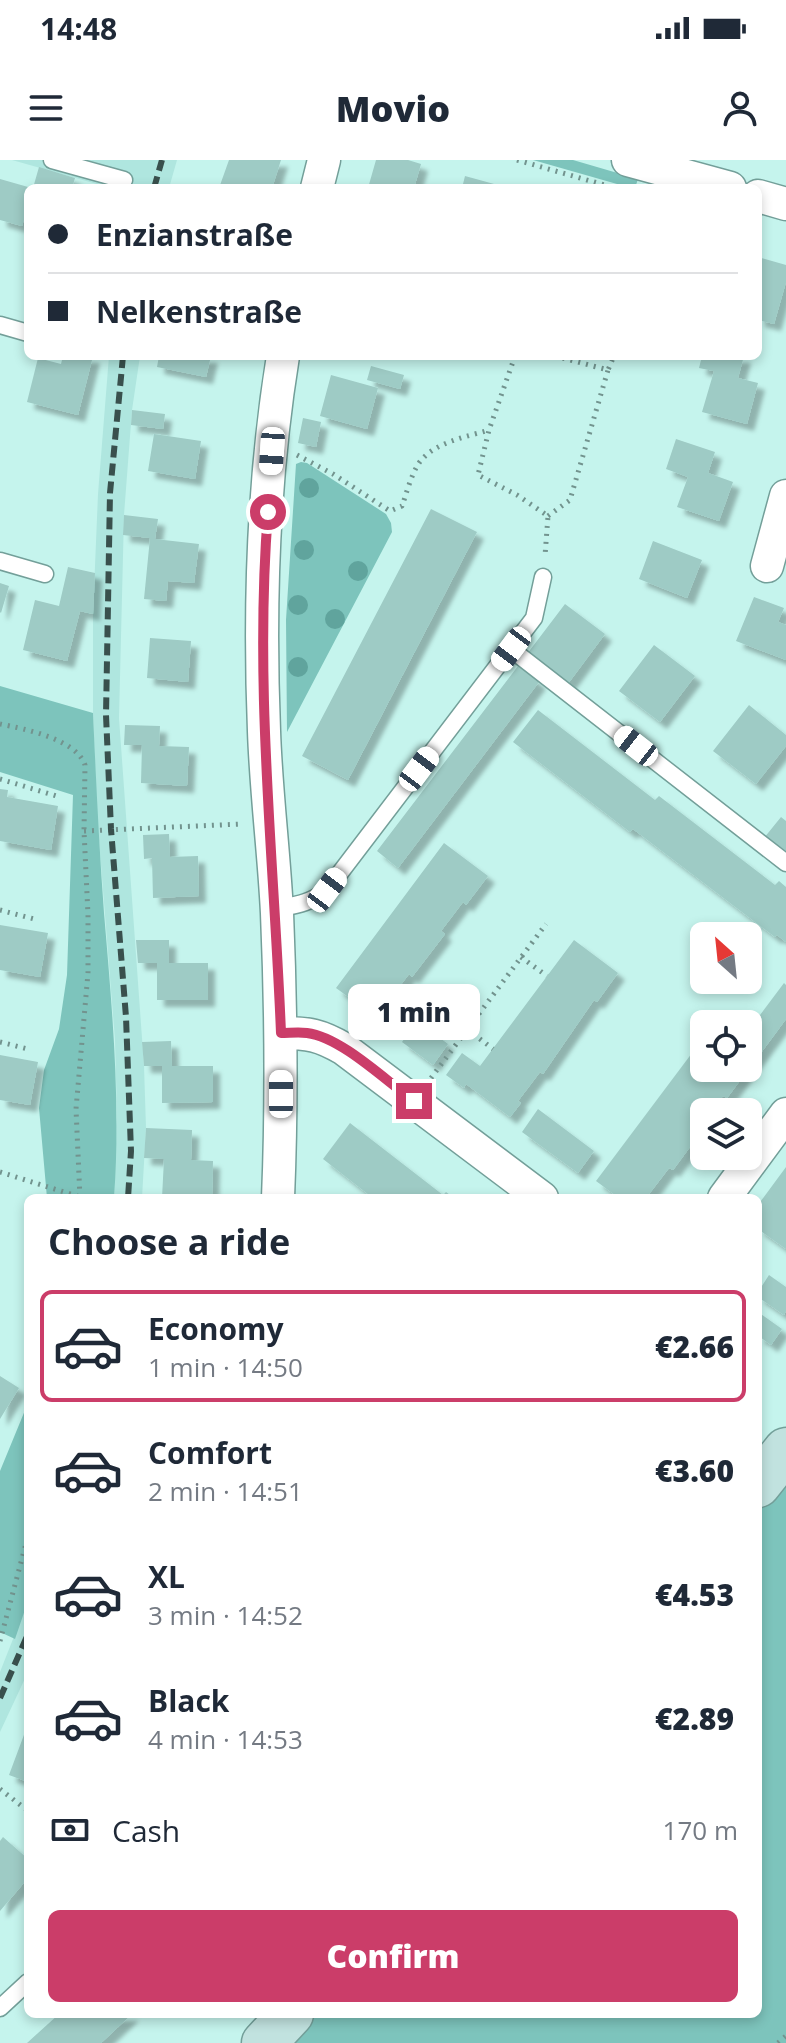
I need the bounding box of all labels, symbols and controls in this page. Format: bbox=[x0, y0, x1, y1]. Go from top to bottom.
text: 14:48 bbox=[40, 8, 117, 49]
text: Movio bbox=[336, 84, 450, 133]
icon: menu bbox=[24, 86, 68, 130]
icon: person bbox=[718, 86, 762, 130]
text: Enzianstraße bbox=[96, 214, 293, 255]
text: Nelkenstraße bbox=[96, 291, 302, 332]
car bbox=[258, 426, 286, 476]
route start bbox=[250, 494, 286, 530]
car bbox=[487, 623, 535, 675]
car bbox=[610, 722, 662, 770]
car bbox=[395, 743, 443, 795]
car bbox=[303, 864, 351, 916]
north arrow bbox=[690, 922, 762, 994]
map controls bbox=[690, 922, 762, 1170]
callout: 1 min bbox=[348, 985, 480, 1041]
text: 1 min bbox=[377, 994, 451, 1030]
button: locate bbox=[690, 1010, 762, 1082]
car bbox=[269, 1070, 293, 1118]
route end bbox=[396, 1083, 432, 1119]
button: layers bbox=[690, 1098, 762, 1170]
text: Choose a ride bbox=[48, 1217, 290, 1266]
text: Economy bbox=[148, 1308, 284, 1349]
icon: car bbox=[52, 1310, 124, 1382]
text: €2.66 bbox=[655, 1326, 734, 1367]
text: 1 min · 14:50 bbox=[148, 1349, 303, 1385]
text: Comfort bbox=[148, 1432, 272, 1473]
icon: car bbox=[52, 1434, 124, 1506]
text: €3.60 bbox=[655, 1450, 734, 1491]
text: 2 min · 14:51 bbox=[148, 1473, 303, 1509]
text: XL bbox=[148, 1556, 185, 1597]
icon: car bbox=[52, 1558, 124, 1630]
text: €4.53 bbox=[655, 1574, 734, 1615]
text: 3 min · 14:52 bbox=[148, 1597, 303, 1633]
text: Black bbox=[148, 1680, 229, 1721]
icon: car bbox=[52, 1682, 124, 1754]
text: €2.89 bbox=[655, 1698, 734, 1739]
text: 4 min · 14:53 bbox=[148, 1721, 303, 1757]
icon: cash bbox=[48, 1808, 92, 1852]
text: Cash bbox=[112, 1810, 180, 1851]
text: 170 m bbox=[663, 1812, 738, 1848]
button: Confirm bbox=[48, 1910, 738, 2002]

